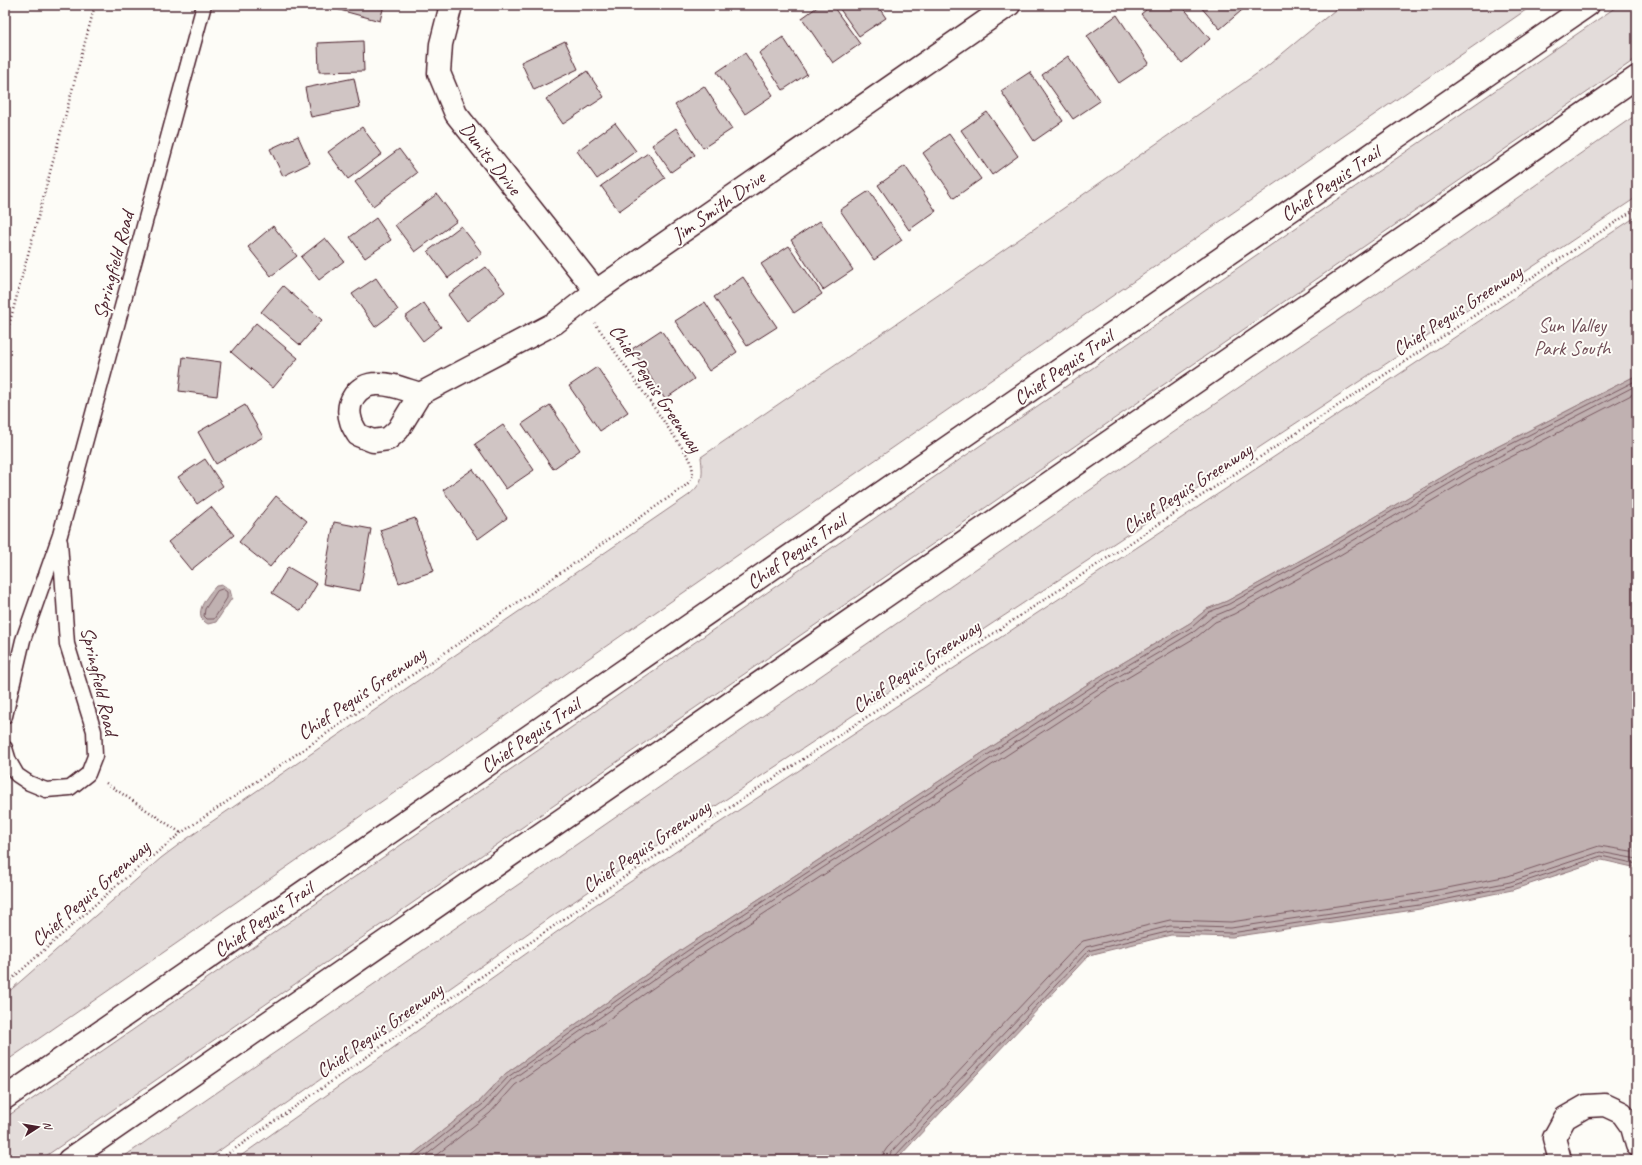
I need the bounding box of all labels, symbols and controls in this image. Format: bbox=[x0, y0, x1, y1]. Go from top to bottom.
street label: Dunits Drive bbox=[454, 117, 528, 201]
street label: Chief Peguis Trail bbox=[1276, 138, 1388, 227]
street label: Jim Smith Drive bbox=[666, 164, 771, 248]
street label: Springfield Road bbox=[87, 206, 141, 322]
street label: Chief Peguis Greenway bbox=[1388, 259, 1528, 362]
park label: Sun Valley Park South bbox=[1534, 313, 1612, 361]
street label: Chief Peguis Greenway bbox=[604, 319, 708, 458]
street label: Chief Peguis Trail bbox=[1009, 322, 1121, 411]
street label: Chief Peguis Greenway bbox=[1118, 437, 1258, 540]
street label: Chief Peguis Trail bbox=[742, 506, 854, 595]
street label: Chief Peguis Greenway bbox=[847, 614, 986, 718]
street label: Springfield Road bbox=[75, 625, 125, 741]
street label: Chief Peguis Greenway bbox=[292, 641, 431, 745]
street label: Chief Peguis Trail bbox=[476, 690, 588, 779]
street label: Chief Peguis Greenway bbox=[577, 794, 716, 898]
street label: Chief Peguis Greenway bbox=[26, 834, 156, 952]
street label: Chief Peguis Trail bbox=[209, 874, 321, 963]
street label: Chief Peguis Greenway bbox=[311, 977, 449, 1083]
north arrow bbox=[18, 1107, 58, 1147]
text: N bbox=[40, 1120, 56, 1132]

